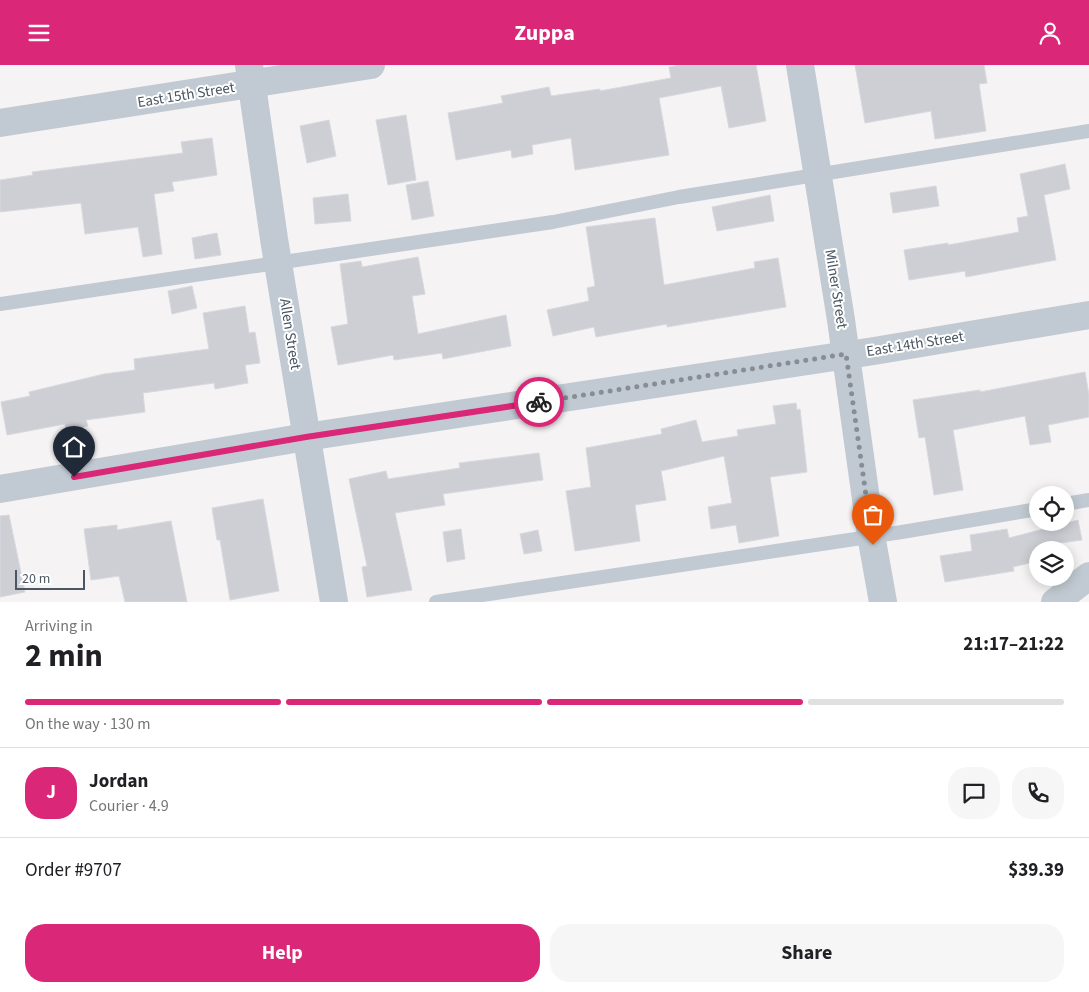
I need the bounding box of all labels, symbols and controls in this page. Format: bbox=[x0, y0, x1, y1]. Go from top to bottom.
text: Zuppa bbox=[514, 17, 575, 49]
icon: menu bbox=[25, 19, 53, 47]
icon: person bbox=[1036, 19, 1064, 47]
street label: East 15th Street bbox=[136, 77, 236, 113]
street label: Milner Street bbox=[819, 248, 853, 330]
street label: Allen Street bbox=[274, 297, 306, 371]
street label: East 14th Street bbox=[865, 326, 965, 362]
courier bbox=[514, 377, 564, 427]
icon: bike bbox=[525, 388, 553, 416]
pin bbox=[53, 426, 95, 477]
icon: home bbox=[60, 433, 88, 461]
map controls bbox=[1029, 486, 1074, 586]
button: locate bbox=[1029, 486, 1074, 531]
pin bbox=[852, 494, 894, 545]
icon: bag bbox=[859, 501, 887, 529]
button: layers bbox=[1029, 541, 1074, 586]
scale bar bbox=[15, 567, 85, 590]
text: 20 m bbox=[22, 569, 50, 589]
text: Arriving in bbox=[25, 615, 93, 637]
text: 21:17–21:22 bbox=[963, 631, 1064, 658]
text: 2 min bbox=[25, 633, 103, 679]
text: On the way · 130 m bbox=[25, 713, 150, 735]
button: chat bbox=[948, 767, 1000, 819]
button: phone bbox=[1012, 767, 1064, 819]
text: Jordan bbox=[89, 768, 148, 795]
text: J bbox=[46, 779, 56, 806]
text: Courier · 4.9 bbox=[89, 795, 169, 817]
text: Order #9707 bbox=[25, 857, 122, 884]
text: $39.39 bbox=[1008, 857, 1064, 884]
button: Help bbox=[25, 924, 540, 982]
button: Share bbox=[550, 924, 1064, 982]

